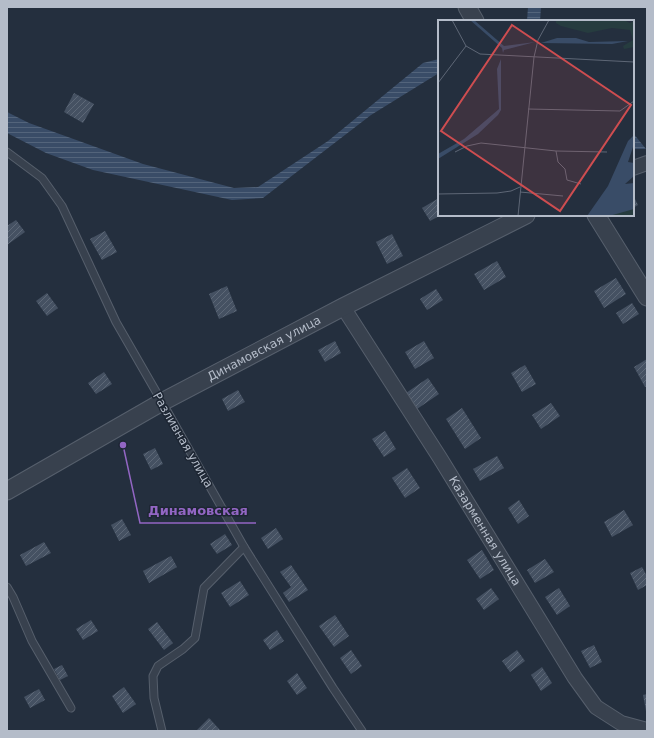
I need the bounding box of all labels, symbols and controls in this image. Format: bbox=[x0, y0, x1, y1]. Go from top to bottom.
inset map bbox=[438, 20, 634, 216]
street label: Динамовская улица bbox=[205, 313, 323, 384]
street label: Разливная улица bbox=[150, 390, 216, 490]
street label: Казарменная улица bbox=[446, 474, 524, 588]
callout: Динамовская bbox=[140, 498, 256, 523]
text: Динамовская bbox=[148, 503, 248, 518]

